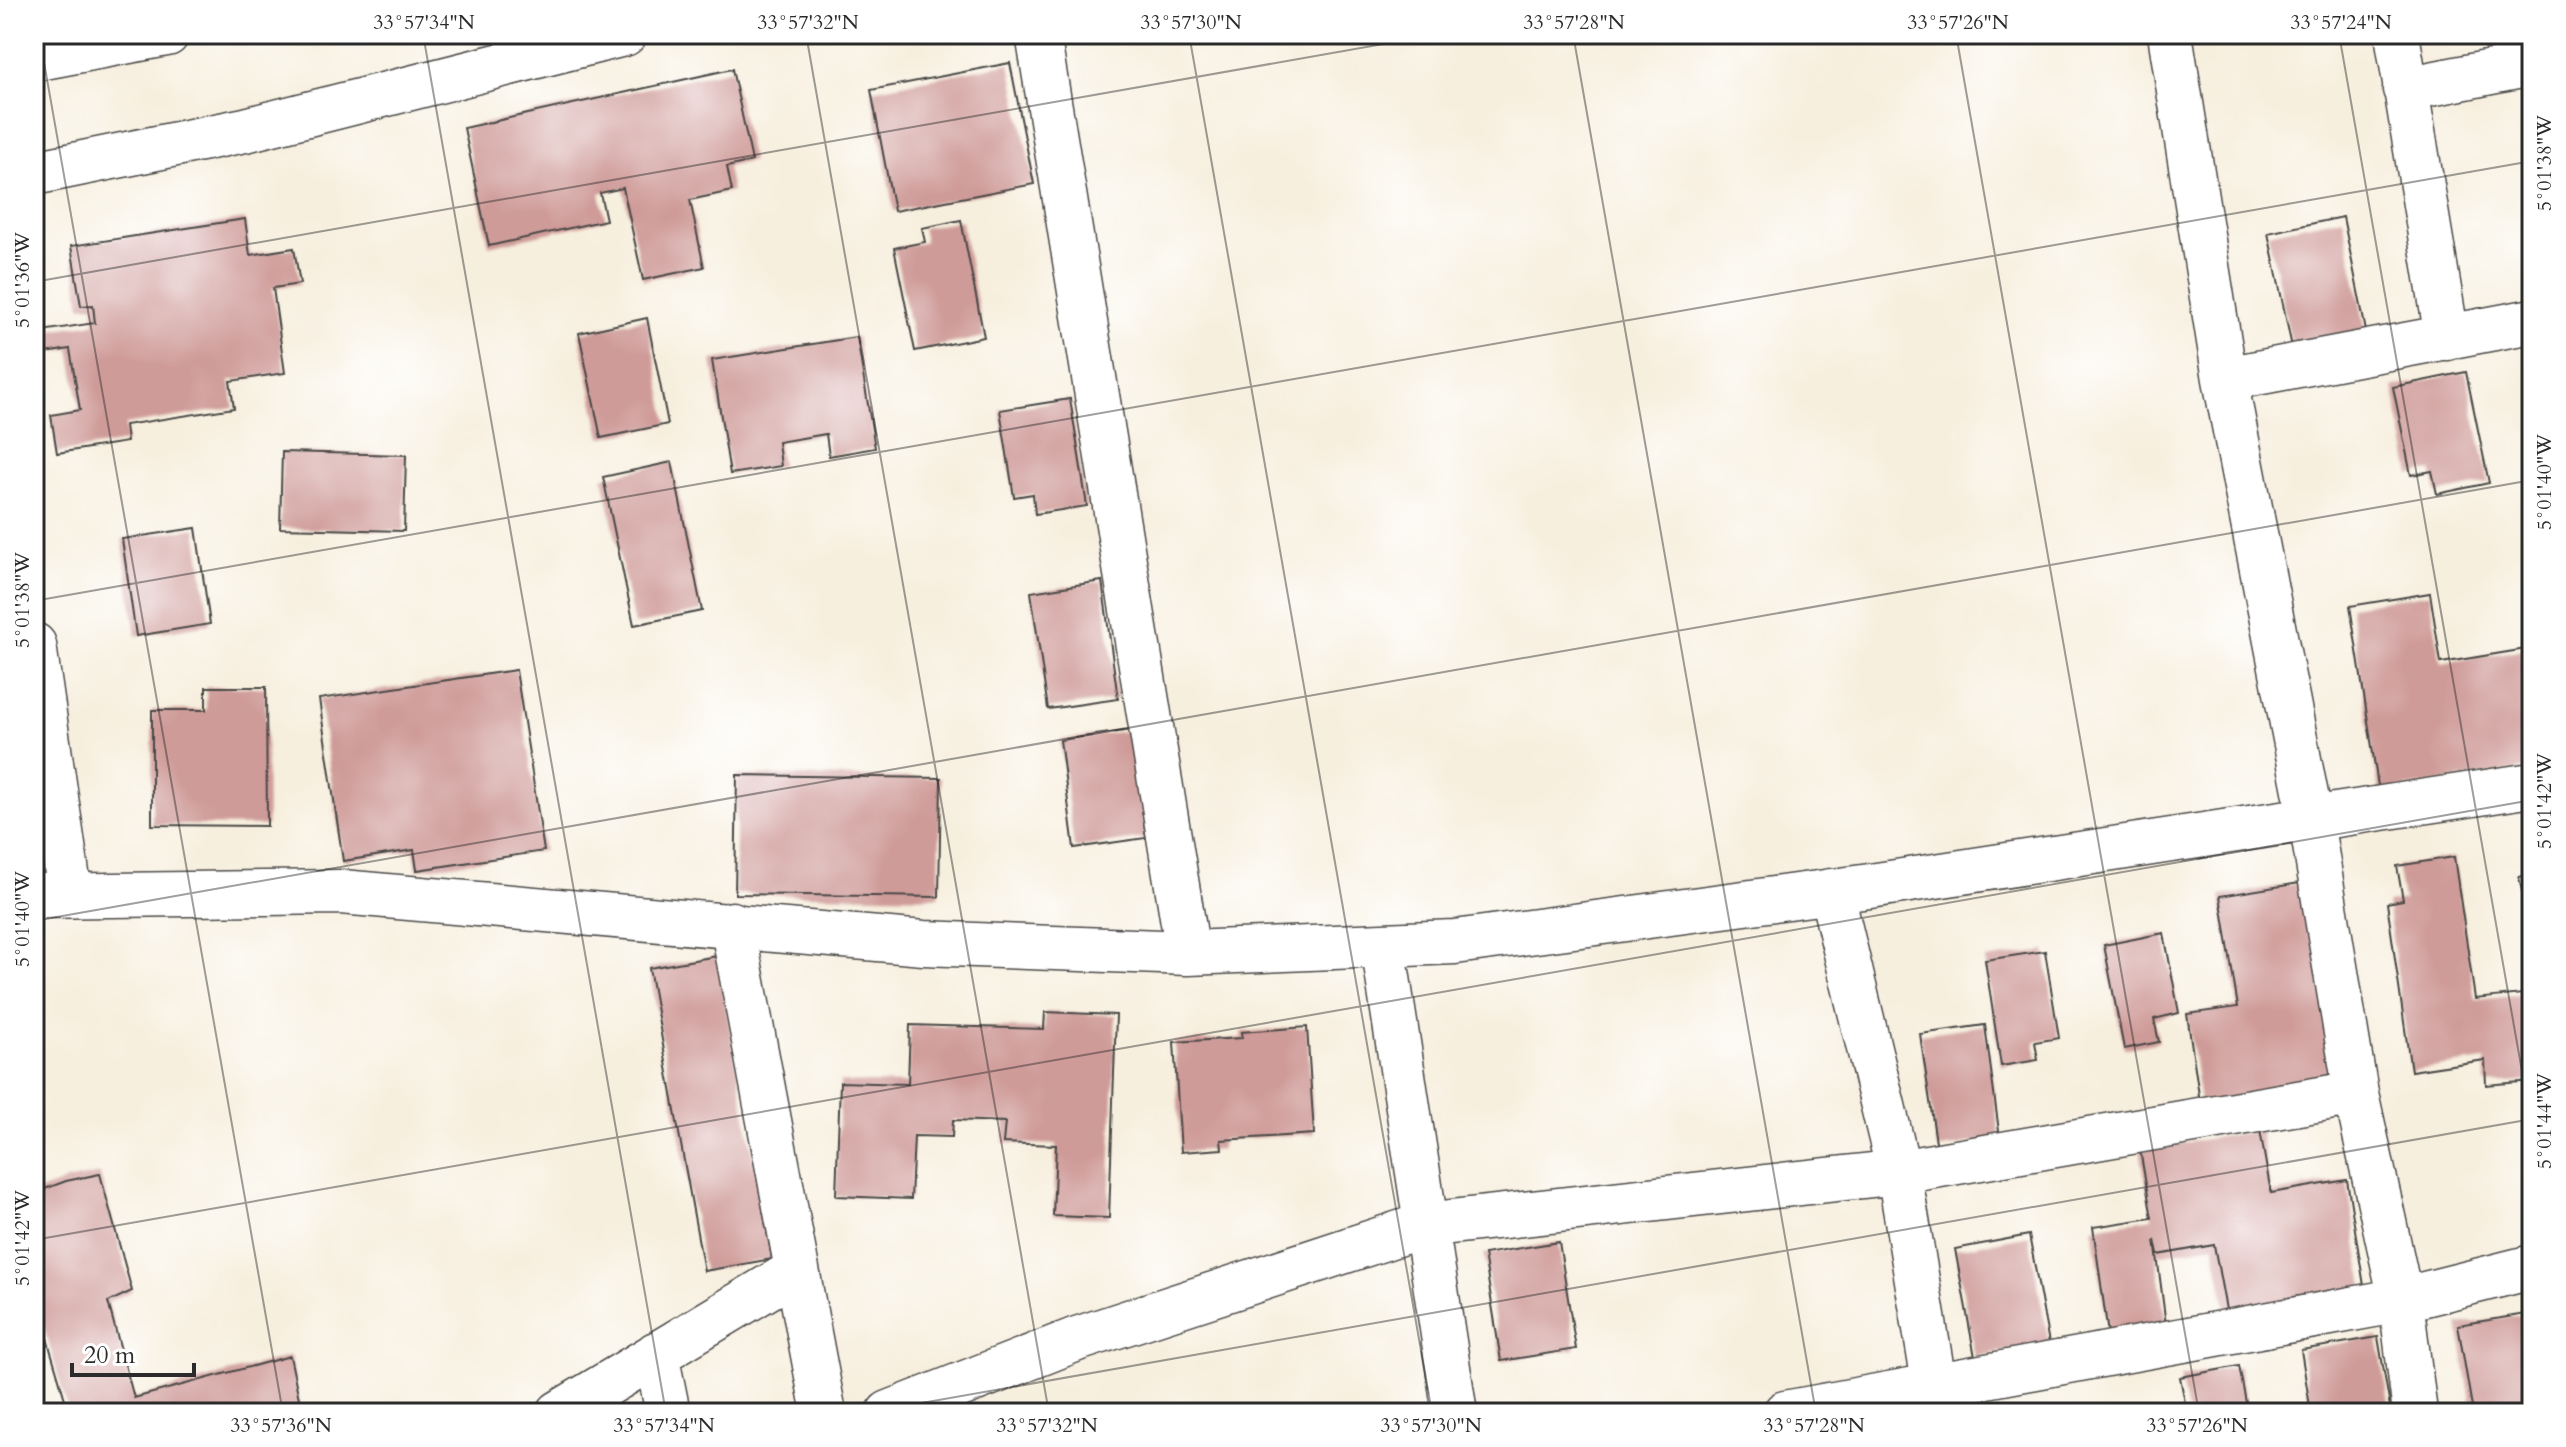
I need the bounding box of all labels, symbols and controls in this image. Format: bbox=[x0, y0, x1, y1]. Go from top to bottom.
text: 33°57'34"N bbox=[373, 9, 475, 36]
text: 33°57'32"N bbox=[757, 9, 859, 36]
text: 33°57'30"N bbox=[1140, 9, 1242, 36]
text: 33°57'28"N bbox=[1523, 9, 1625, 36]
text: 33°57'26"N bbox=[1907, 9, 2009, 36]
text: 33°57'24"N bbox=[2290, 9, 2392, 36]
text: 5°01'38"W bbox=[2531, 114, 2558, 211]
text: 5°01'36"W bbox=[9, 231, 36, 328]
text: 5°01'40"W bbox=[2531, 433, 2558, 530]
text: 5°01'38"W bbox=[9, 551, 36, 648]
text: 5°01'42"W bbox=[2531, 752, 2558, 849]
text: 5°01'40"W bbox=[9, 870, 36, 967]
text: 5°01'44"W bbox=[2531, 1072, 2558, 1169]
text: 5°01'42"W bbox=[9, 1189, 36, 1286]
scale bar bbox=[72, 1327, 194, 1377]
text: 20 m bbox=[84, 1339, 136, 1372]
text: 33°57'36"N bbox=[230, 1412, 332, 1439]
text: 33°57'34"N bbox=[613, 1412, 715, 1439]
text: 33°57'32"N bbox=[996, 1412, 1098, 1439]
text: 33°57'30"N bbox=[1380, 1412, 1482, 1439]
text: 33°57'28"N bbox=[1763, 1412, 1865, 1439]
text: 33°57'26"N bbox=[2146, 1412, 2248, 1439]

